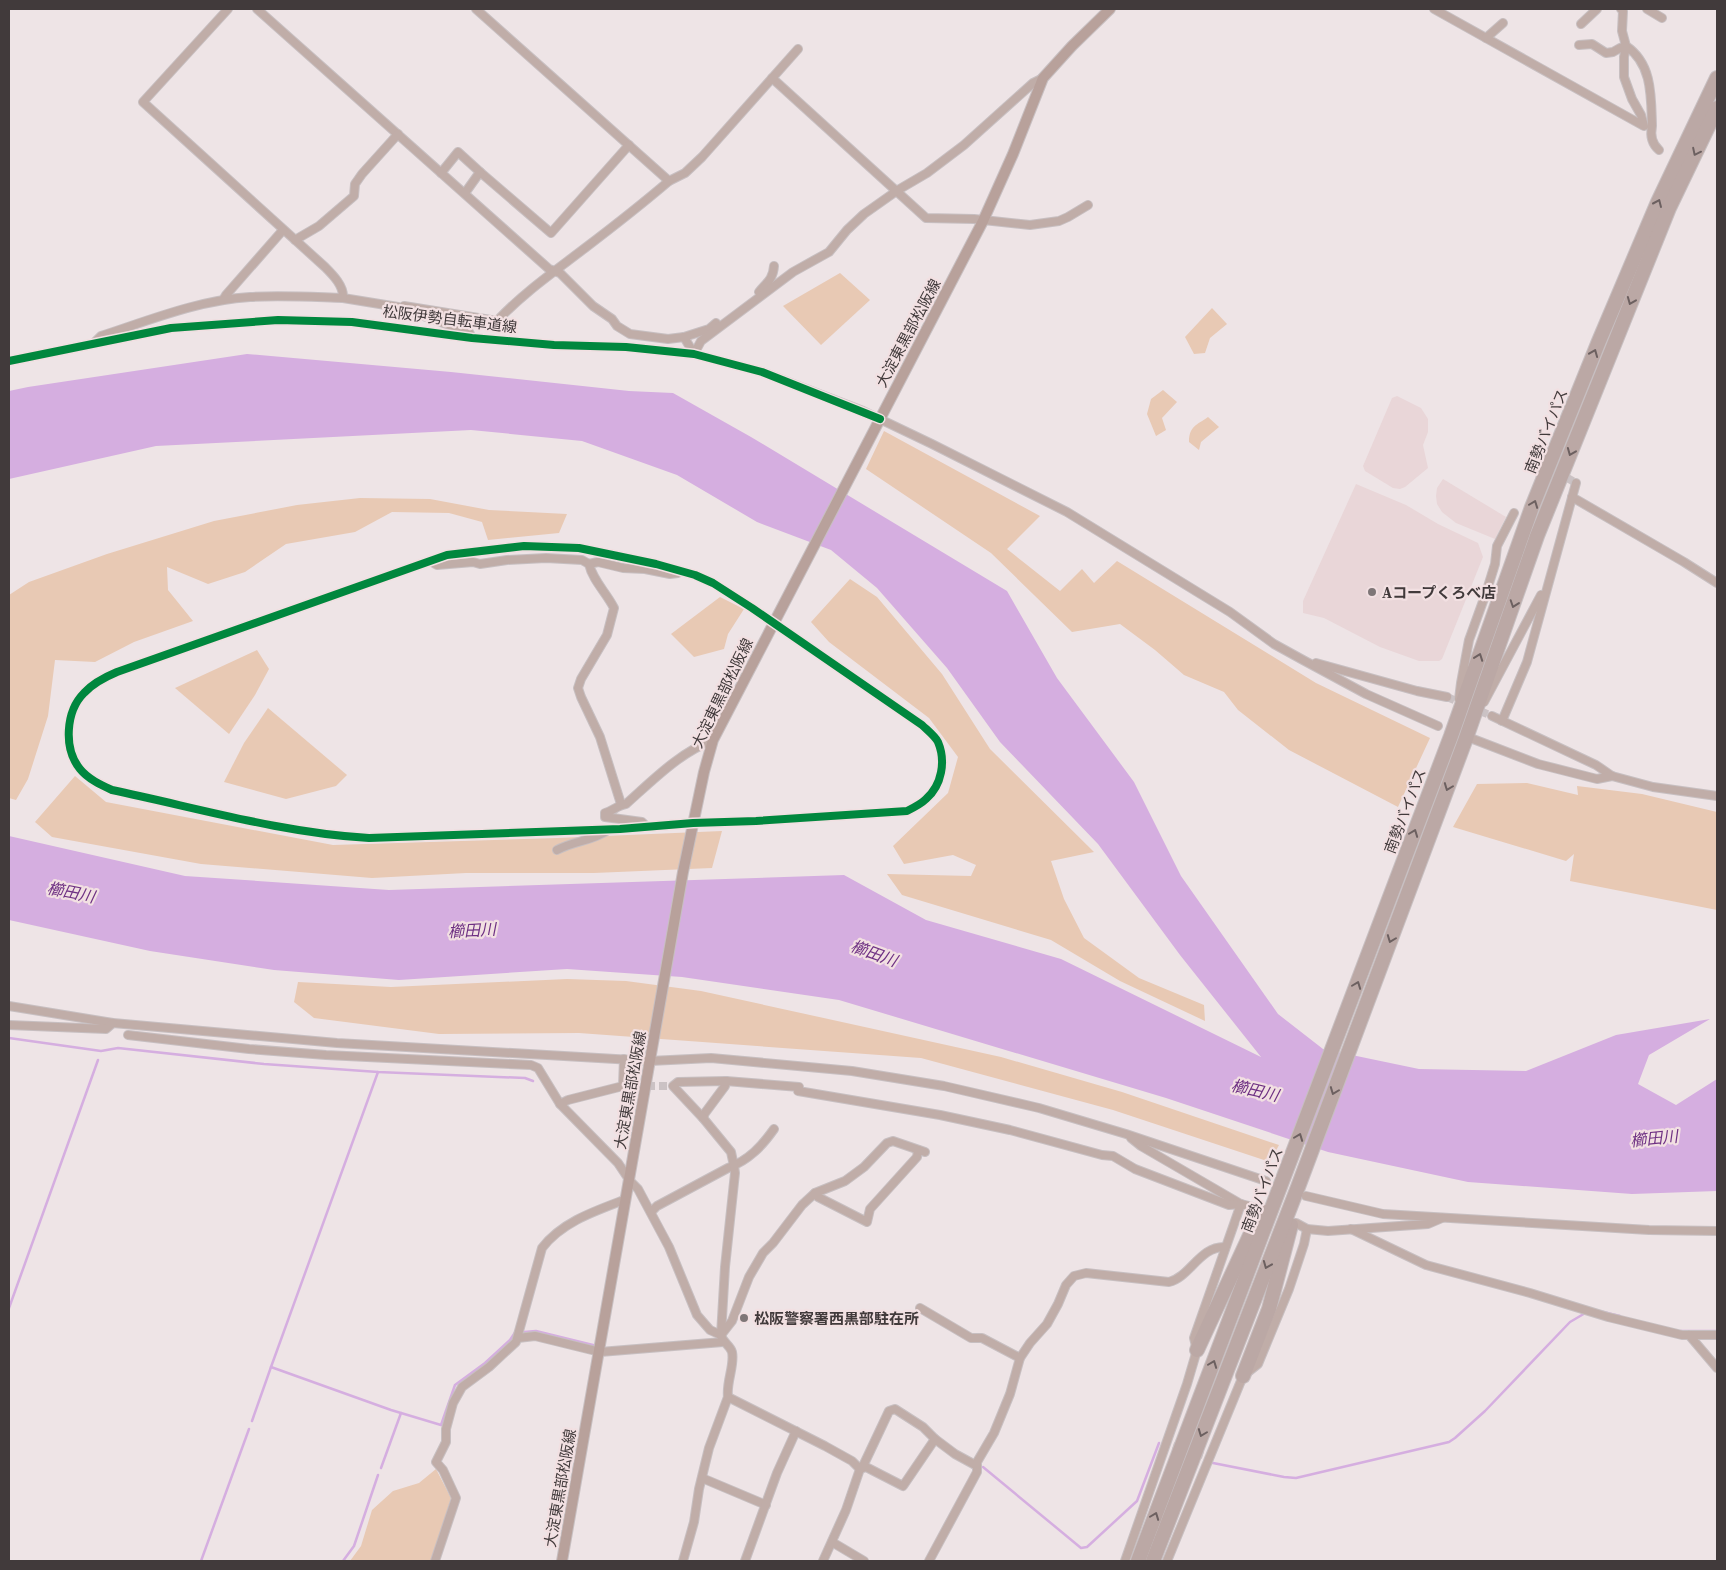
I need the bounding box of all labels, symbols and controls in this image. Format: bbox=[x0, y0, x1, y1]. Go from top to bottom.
one-way arrow bbox=[1692, 147, 1702, 156]
one-way arrow bbox=[1651, 199, 1662, 208]
street label: 大淀東黒部松阪線 bbox=[871, 275, 945, 391]
one-way arrow bbox=[1627, 296, 1638, 305]
street label: 松阪伊勢自転車道線 bbox=[382, 300, 518, 338]
one-way arrow bbox=[1588, 349, 1599, 358]
street label: 南勢バイパス bbox=[1519, 385, 1573, 477]
one-way arrow bbox=[1567, 447, 1577, 456]
one-way arrow bbox=[1528, 500, 1538, 509]
place label: Aコープくろべ店 bbox=[1382, 582, 1496, 603]
marker: Aコープくろべ店 bbox=[1366, 586, 1378, 598]
one-way arrow bbox=[1510, 599, 1520, 608]
street label: 大淀東黒部松阪線 bbox=[686, 634, 758, 752]
one-way arrow bbox=[1473, 653, 1483, 662]
street label: 南勢バイパス bbox=[1379, 765, 1431, 857]
one-way arrow bbox=[1444, 782, 1454, 791]
one-way arrow bbox=[1408, 830, 1418, 838]
water label: 櫛田川 bbox=[45, 877, 99, 908]
water label: 櫛田川 bbox=[447, 918, 499, 942]
water label: 櫛田川 bbox=[848, 934, 902, 972]
one-way arrow bbox=[1387, 934, 1397, 943]
one-way arrow bbox=[1351, 982, 1361, 990]
street label: 大淀東黒部松阪線 bbox=[609, 1029, 651, 1151]
water label: 櫛田川 bbox=[1229, 1074, 1283, 1107]
one-way arrow bbox=[1330, 1087, 1340, 1095]
water label: 櫛田川 bbox=[1629, 1124, 1681, 1151]
one-way arrow bbox=[1293, 1134, 1303, 1142]
street label: 南勢バイパス bbox=[1236, 1144, 1288, 1236]
one-way arrow bbox=[1263, 1260, 1273, 1269]
place label: 松阪警察署西黒部駐在所 bbox=[754, 1308, 919, 1329]
marker: 松阪警察署西黒部駐在所 bbox=[738, 1312, 750, 1324]
one-way arrow bbox=[1207, 1360, 1218, 1369]
street label: 大淀東黒部松阪線 bbox=[539, 1427, 581, 1549]
one-way arrow bbox=[1198, 1428, 1208, 1437]
one-way arrow bbox=[1149, 1512, 1159, 1521]

